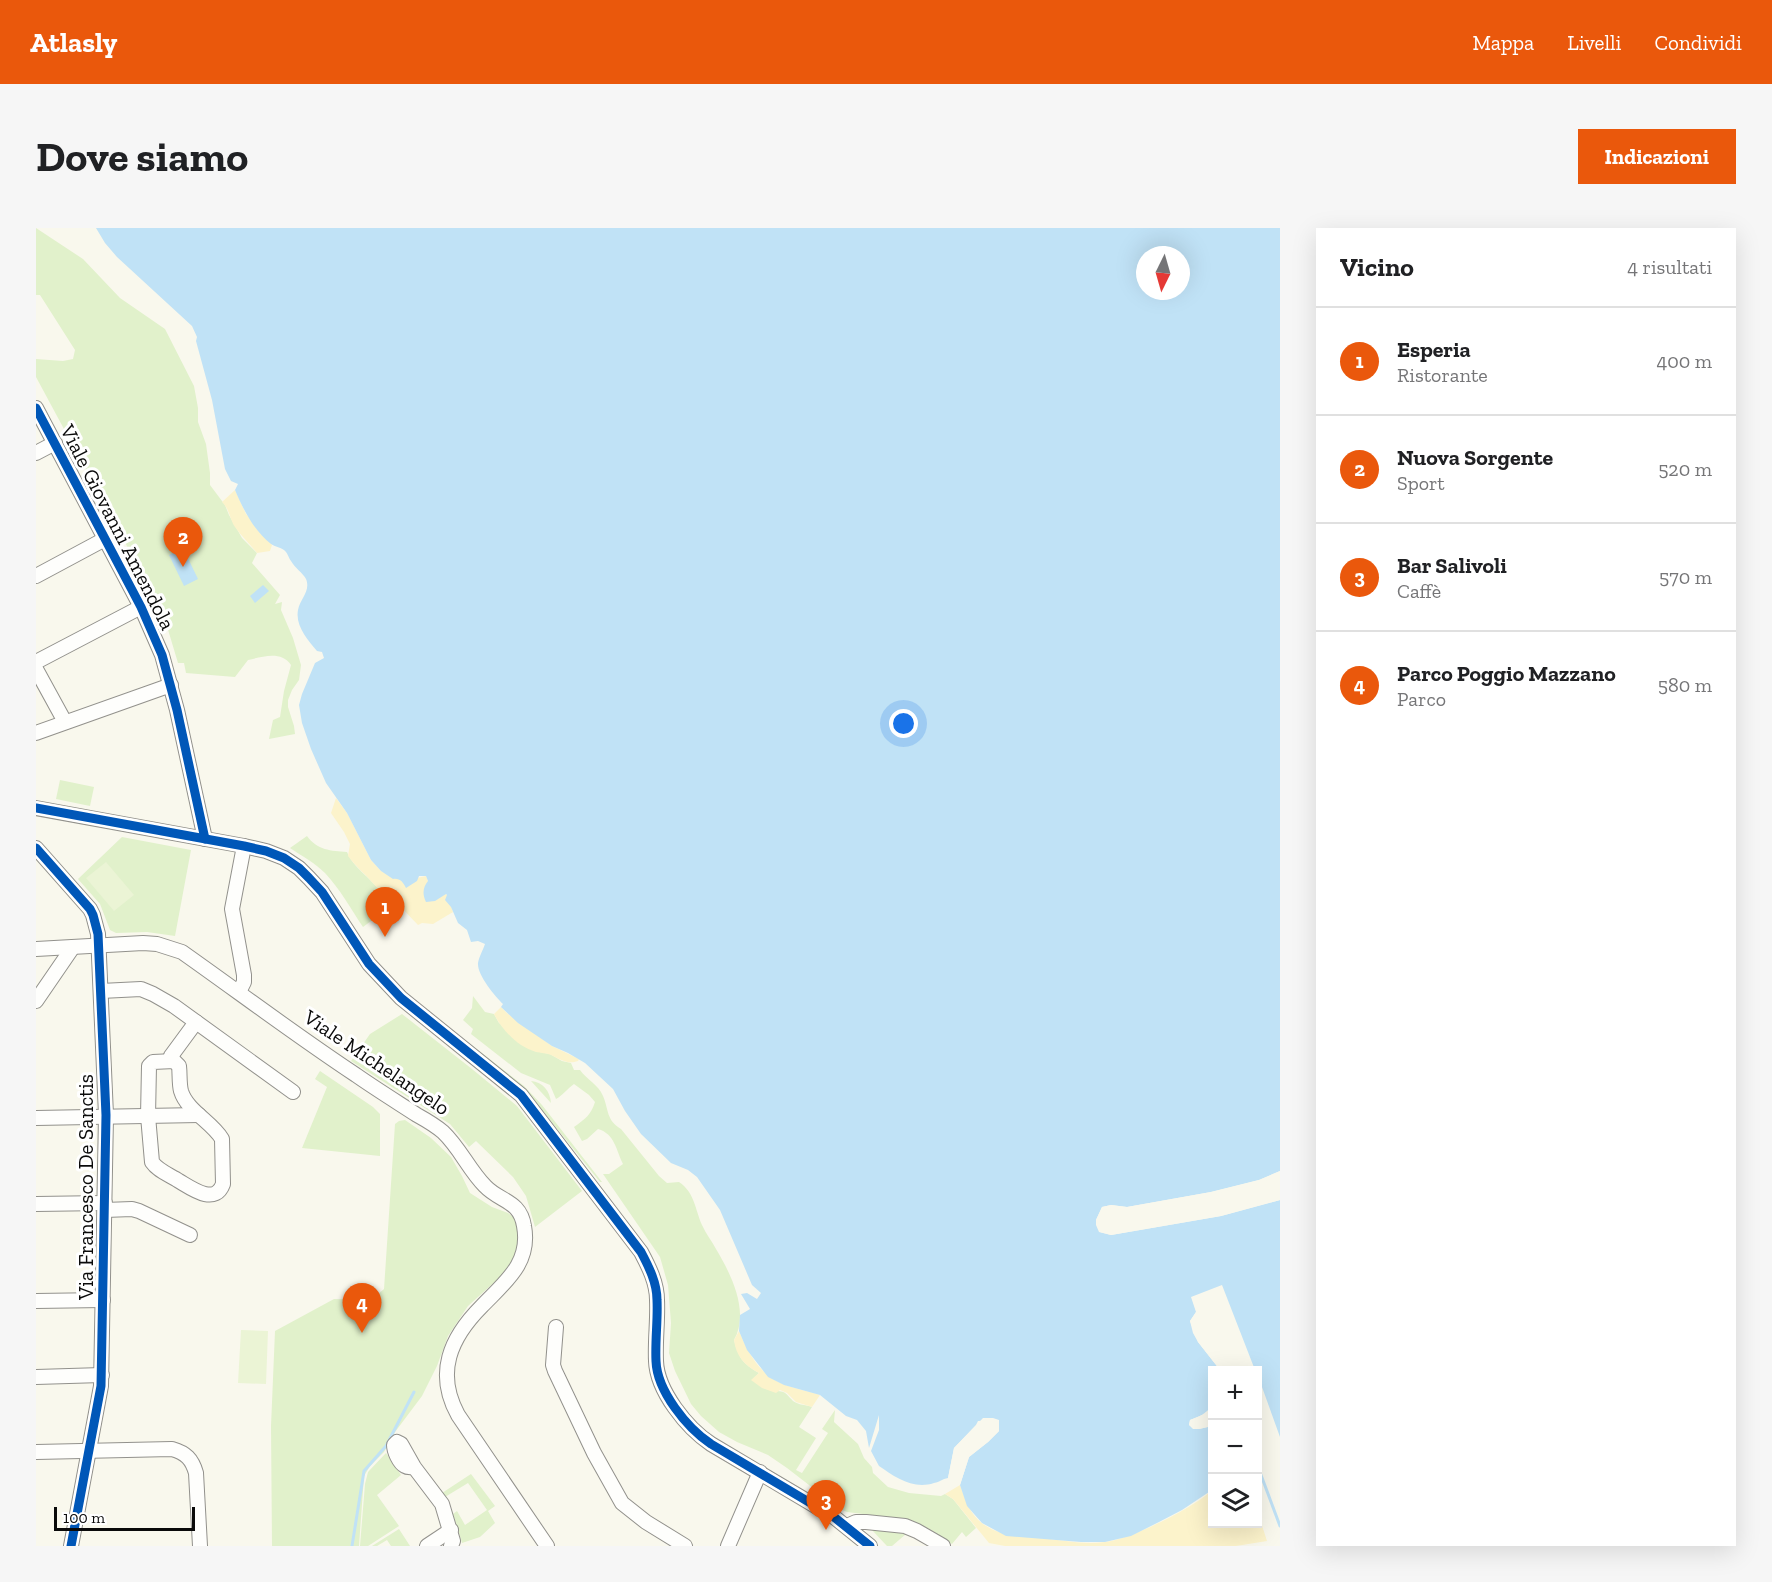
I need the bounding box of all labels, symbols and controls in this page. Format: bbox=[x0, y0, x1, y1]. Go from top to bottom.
text: Atlasly bbox=[30, 26, 117, 59]
text: Mappa bbox=[1472, 30, 1534, 55]
text: Livelli bbox=[1567, 30, 1622, 55]
text: Condividi bbox=[1655, 30, 1742, 55]
button: Indicazioni bbox=[1578, 129, 1736, 184]
text: Dove siamo bbox=[36, 131, 248, 182]
north arrow bbox=[1136, 246, 1190, 300]
text: Vicino bbox=[1340, 251, 1414, 283]
text: 4 risultati bbox=[1627, 255, 1712, 279]
text: Esperia bbox=[1397, 336, 1471, 363]
text: 1 bbox=[1355, 349, 1364, 373]
text: 400 m bbox=[1656, 349, 1712, 373]
text: Ristorante bbox=[1397, 363, 1488, 387]
street label: Viale Giovanni Amendola bbox=[55, 419, 181, 634]
text: Nuova Sorgente bbox=[1397, 444, 1553, 471]
text: 2 bbox=[1354, 457, 1365, 481]
text: 520 m bbox=[1658, 457, 1712, 481]
text: Sport bbox=[1397, 471, 1445, 495]
pin: 2 bbox=[164, 518, 202, 567]
text: Bar Salivoli bbox=[1397, 552, 1507, 579]
text: 3 bbox=[1354, 565, 1365, 589]
text: 570 m bbox=[1659, 565, 1712, 589]
text: Caffè bbox=[1397, 579, 1441, 603]
text: Parco Poggio Mazzano bbox=[1397, 660, 1616, 687]
text: 4 bbox=[1354, 673, 1365, 697]
text: 580 m bbox=[1658, 673, 1712, 697]
text: Parco bbox=[1397, 687, 1446, 711]
your location bbox=[889, 709, 918, 738]
pin: 1 bbox=[366, 888, 404, 937]
street label: Viale Michelangelo bbox=[298, 1003, 455, 1120]
street label: Via Francesco De Sanctis bbox=[73, 1074, 98, 1301]
pin: 4 bbox=[342, 1284, 382, 1333]
map controls bbox=[1208, 1366, 1262, 1528]
button: + bbox=[1208, 1366, 1262, 1420]
button: − bbox=[1208, 1420, 1262, 1474]
button: layers bbox=[1208, 1474, 1262, 1528]
pin: 3 bbox=[806, 1480, 846, 1530]
scale bar bbox=[54, 1504, 195, 1532]
text: 100 m bbox=[63, 1508, 105, 1527]

